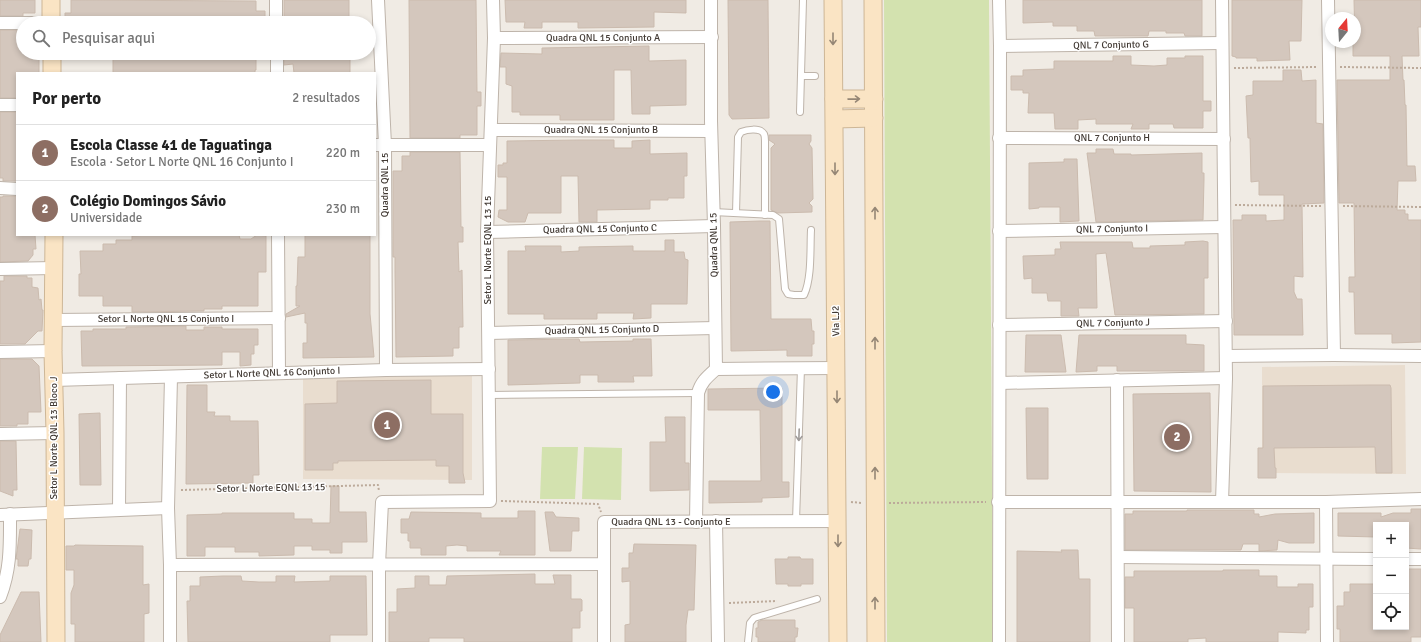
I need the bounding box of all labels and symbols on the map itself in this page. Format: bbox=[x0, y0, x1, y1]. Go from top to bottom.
north arrow bbox=[1325, 12, 1361, 48]
street label: Quadra QNL 15 Conjunto A bbox=[546, 32, 660, 44]
one-way arrow bbox=[830, 32, 837, 45]
street label: QNL 7 Conjunto G bbox=[1073, 38, 1149, 52]
one-way arrow bbox=[847, 95, 860, 103]
street label: Quadra QNL 15 Conjunto B bbox=[544, 124, 658, 136]
street label: QNL 7 Conjunto H bbox=[1074, 132, 1150, 144]
street label: Quadra QNL 15 bbox=[379, 153, 391, 217]
one-way arrow bbox=[831, 162, 839, 175]
street label: Setor L Norte EQNL 13 15 bbox=[482, 196, 494, 304]
one-way arrow bbox=[871, 207, 879, 220]
street label: Quadra QNL 15 bbox=[707, 213, 721, 277]
street label: Quadra QNL 15 Conjunto C bbox=[543, 222, 657, 236]
street label: QNL 7 Conjunto I bbox=[1076, 222, 1148, 236]
street label: Via LJ2 bbox=[830, 306, 842, 336]
street label: Setor L Norte QNL 15 Conjunto I bbox=[98, 313, 234, 325]
street label: QNL 7 Conjunto J bbox=[1076, 316, 1150, 330]
street label: Quadra QNL 15 Conjunto D bbox=[545, 323, 659, 337]
one-way arrow bbox=[871, 337, 879, 350]
street label: Setor L Norte QNL 16 Conjunto I bbox=[204, 365, 340, 381]
street label: Setor L Norte QNL 13 Bloco J bbox=[48, 376, 60, 500]
your location bbox=[763, 382, 783, 402]
one-way arrow bbox=[833, 390, 841, 403]
pin: 1 bbox=[374, 410, 400, 440]
pin: 2 bbox=[1164, 422, 1190, 452]
one-way arrow bbox=[795, 428, 803, 441]
one-way arrow bbox=[871, 467, 879, 480]
street label: Setor L Norte EQNL 13 15 bbox=[216, 481, 326, 495]
street label: Quadra QNL 13 - Conjunto E bbox=[611, 516, 731, 528]
one-way arrow bbox=[834, 534, 842, 547]
one-way arrow bbox=[871, 597, 879, 610]

